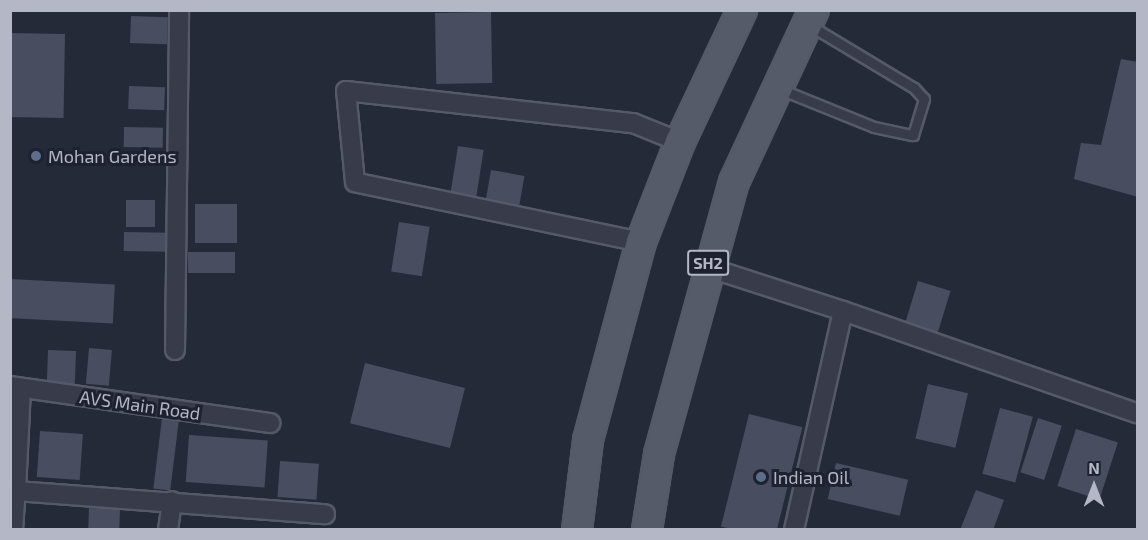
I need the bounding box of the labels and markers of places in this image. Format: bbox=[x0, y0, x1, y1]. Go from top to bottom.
place label: Mohan Gardens bbox=[48, 145, 177, 167]
marker: Mohan Gardens bbox=[29, 149, 43, 163]
place label: Indian Oil bbox=[773, 466, 849, 488]
marker: Indian Oil bbox=[754, 470, 768, 484]

